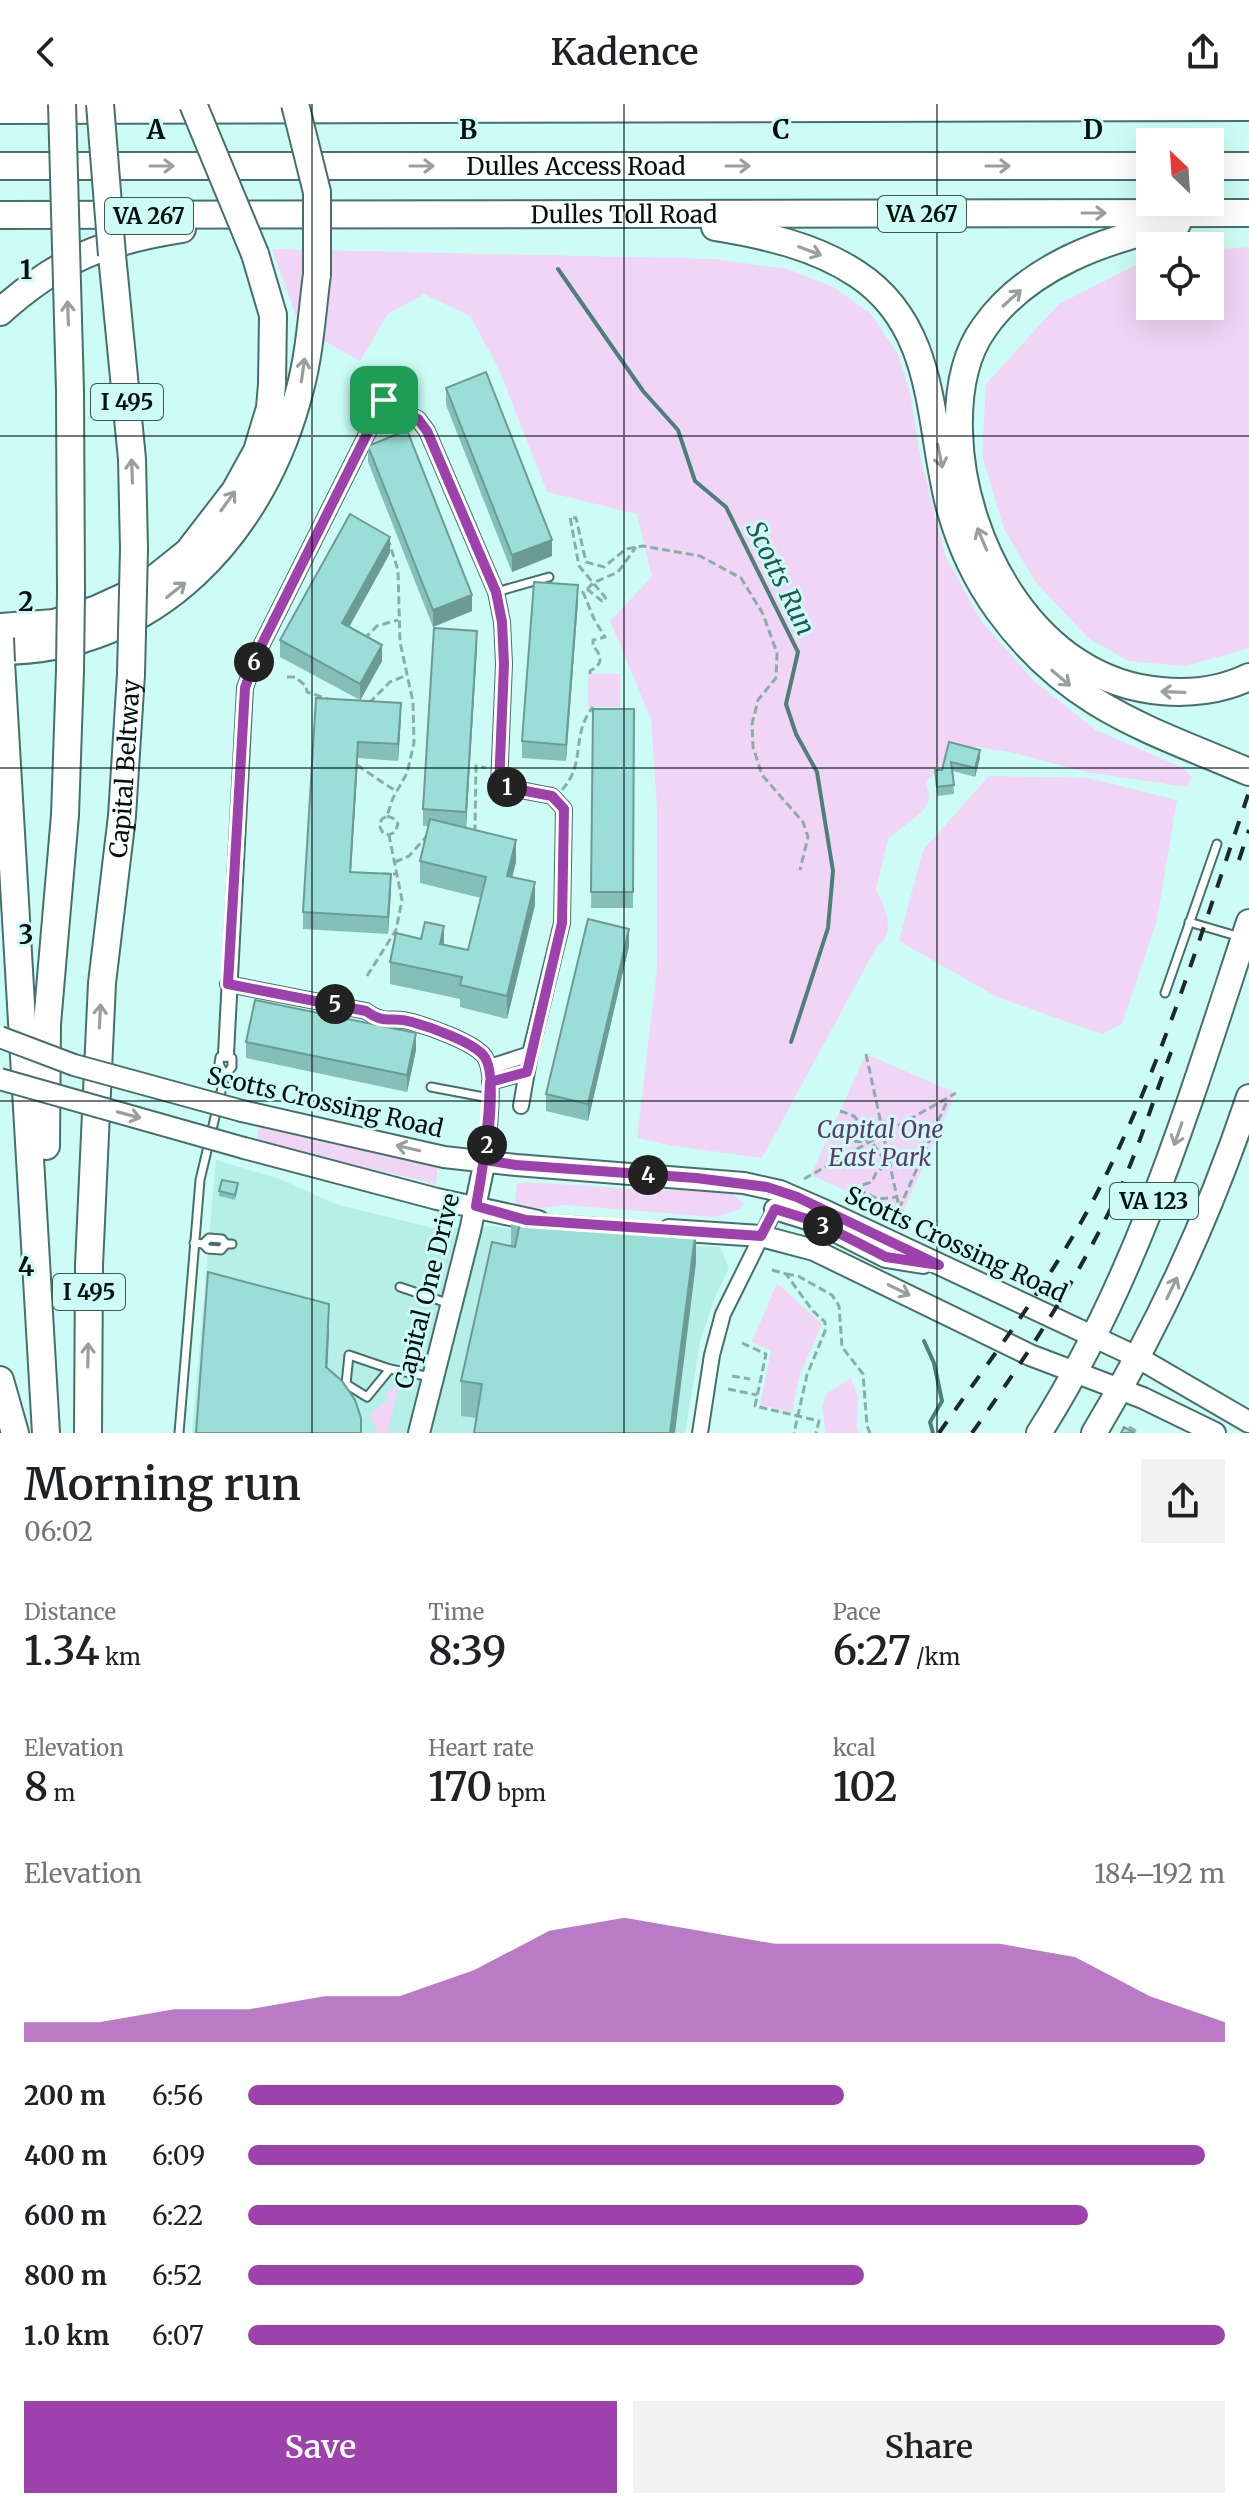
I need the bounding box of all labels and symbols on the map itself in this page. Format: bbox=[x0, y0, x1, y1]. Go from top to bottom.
text: A bbox=[146, 113, 166, 146]
text: B bbox=[459, 113, 477, 146]
text: C bbox=[772, 113, 790, 146]
text: D bbox=[1083, 113, 1103, 146]
north arrow bbox=[1136, 128, 1224, 216]
street label: Dulles Access Road bbox=[466, 151, 686, 182]
one-way arrow bbox=[148, 158, 175, 174]
one-way arrow bbox=[408, 158, 435, 174]
one-way arrow bbox=[724, 158, 751, 174]
one-way arrow bbox=[984, 158, 1011, 174]
road number: VA 267 bbox=[878, 196, 966, 232]
road number: VA 267 bbox=[105, 198, 193, 234]
street label: Dulles Toll Road bbox=[530, 198, 718, 230]
one-way arrow bbox=[1080, 205, 1107, 221]
one-way arrow bbox=[797, 245, 822, 259]
text: 1 bbox=[20, 253, 32, 286]
one-way arrow bbox=[1001, 289, 1021, 307]
one-way arrow bbox=[60, 301, 75, 327]
one-way arrow bbox=[296, 358, 311, 384]
pin bbox=[350, 366, 418, 434]
road number: I 495 bbox=[91, 384, 163, 420]
one-way arrow bbox=[933, 442, 948, 468]
one-way arrow bbox=[125, 458, 140, 485]
one-way arrow bbox=[219, 491, 236, 512]
water label: Scotts Run bbox=[739, 515, 823, 641]
one-way arrow bbox=[974, 527, 989, 552]
one-way arrow bbox=[165, 582, 186, 599]
text: 2 bbox=[18, 585, 34, 618]
pin: 6 bbox=[234, 642, 274, 682]
one-way arrow bbox=[1051, 669, 1071, 687]
street label: Capital Beltway bbox=[102, 678, 146, 860]
one-way arrow bbox=[1160, 684, 1187, 699]
pin: 1 bbox=[487, 767, 527, 807]
text: 3 bbox=[19, 918, 33, 951]
pin: 5 bbox=[315, 984, 355, 1024]
one-way arrow bbox=[93, 1003, 108, 1030]
street label: Scotts Crossing Road bbox=[204, 1060, 446, 1144]
one-way arrow bbox=[116, 1108, 142, 1123]
park label: Capital One East Park bbox=[817, 1114, 943, 1173]
one-way arrow bbox=[1170, 1121, 1185, 1146]
pin: 2 bbox=[467, 1125, 507, 1165]
one-way arrow bbox=[396, 1140, 421, 1155]
pin: 4 bbox=[628, 1155, 668, 1195]
street label: Scotts Crossing Road bbox=[840, 1179, 1072, 1309]
road number: VA 123 bbox=[1110, 1183, 1198, 1219]
street label: Capital One Drive bbox=[388, 1190, 466, 1392]
pin: 3 bbox=[803, 1206, 843, 1246]
text: 4 bbox=[18, 1250, 35, 1283]
road number: I 495 bbox=[53, 1274, 125, 1310]
one-way arrow bbox=[1164, 1276, 1180, 1300]
one-way arrow bbox=[887, 1283, 911, 1298]
one-way arrow bbox=[80, 1342, 96, 1369]

